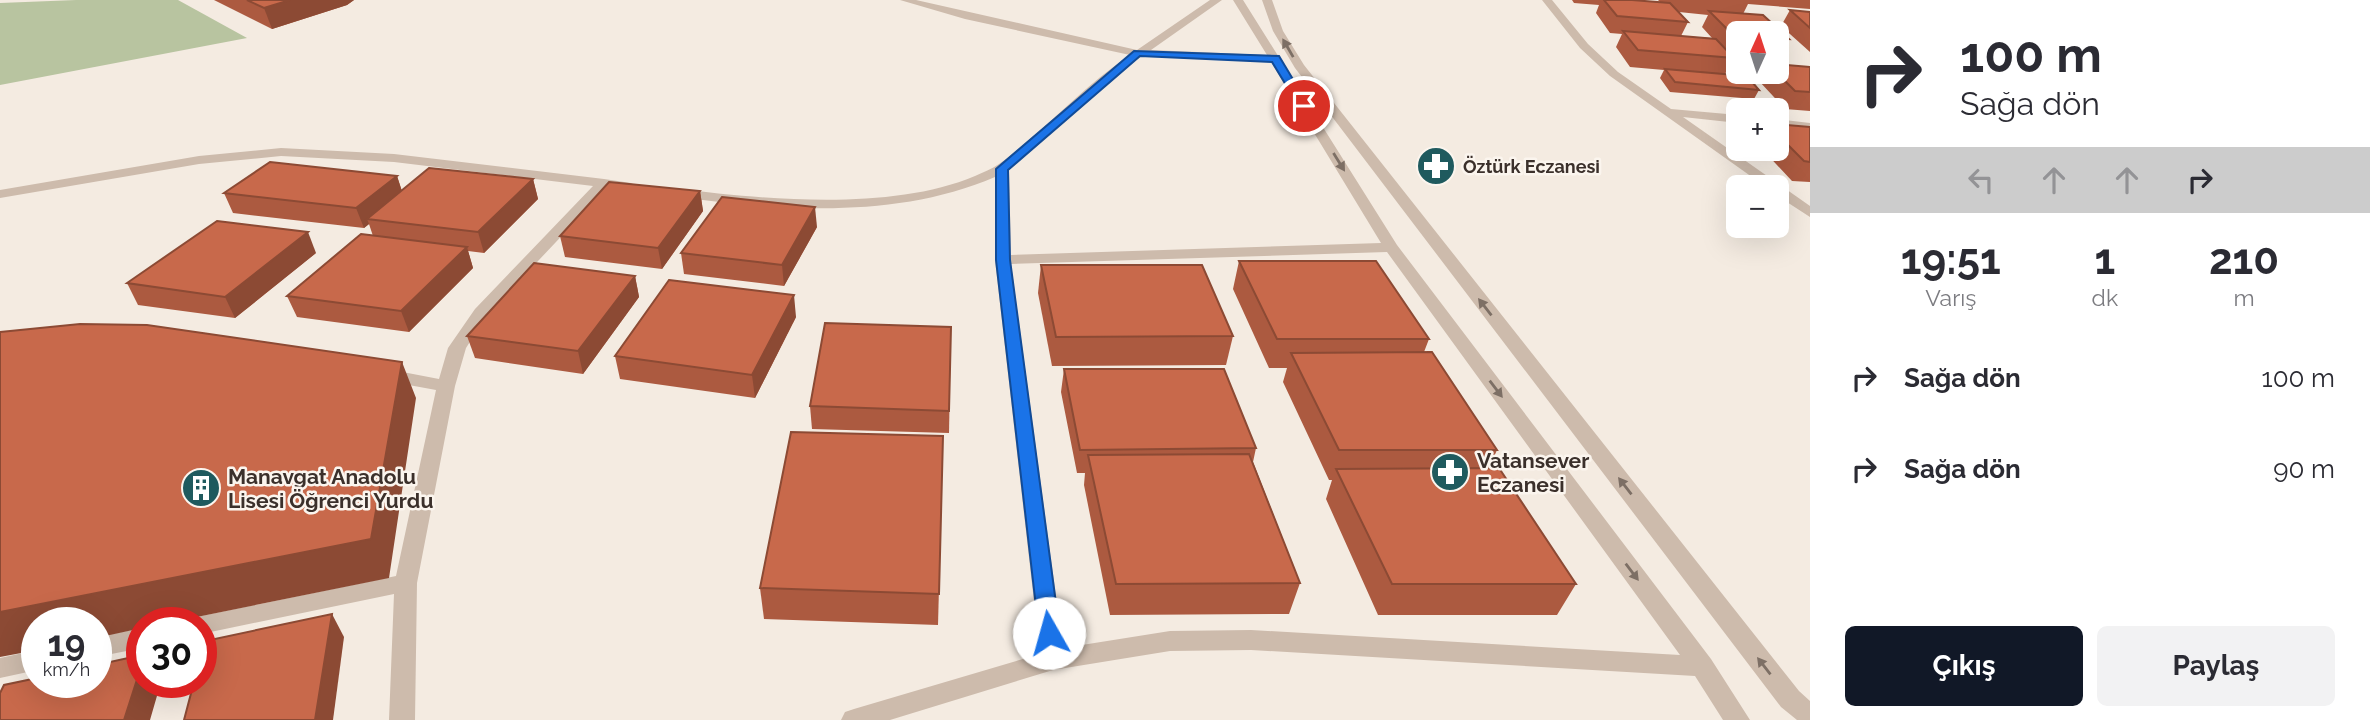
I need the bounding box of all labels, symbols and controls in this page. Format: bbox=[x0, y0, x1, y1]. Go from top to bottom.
north arrow bbox=[1726, 21, 1788, 84]
map controls bbox=[1726, 21, 1789, 238]
text: 100 m bbox=[1960, 26, 2102, 83]
icon: right bbox=[1845, 28, 1936, 119]
one-way arrow bbox=[1282, 38, 1294, 58]
pin bbox=[1274, 76, 1334, 136]
text: Sağa dön bbox=[1960, 85, 2100, 122]
icon: arrive bbox=[1285, 87, 1323, 125]
button: + bbox=[1726, 98, 1789, 161]
pharmacy icon: Öztürk Eczanesi bbox=[1415, 145, 1457, 187]
one-way arrow bbox=[1332, 153, 1345, 172]
place label: Öztürk Eczanesi bbox=[1463, 155, 1600, 177]
icon: left bbox=[1962, 161, 2000, 199]
icon: ahead bbox=[2035, 161, 2073, 199]
icon: ahead bbox=[2108, 161, 2146, 199]
icon: right bbox=[2181, 161, 2219, 199]
button: − bbox=[1726, 175, 1789, 238]
text: 19:51 bbox=[1901, 235, 2001, 284]
text: 1 bbox=[2094, 235, 2115, 284]
text: 210 bbox=[2209, 235, 2279, 284]
text: Varış bbox=[1925, 284, 1976, 311]
text: dk bbox=[2092, 284, 2118, 311]
text: m bbox=[2233, 284, 2255, 311]
one-way arrow bbox=[1478, 298, 1493, 316]
icon: right bbox=[1845, 359, 1883, 397]
text: Sağa dön bbox=[1904, 363, 2021, 393]
text: 100 m bbox=[2262, 363, 2335, 393]
one-way arrow bbox=[1489, 380, 1503, 398]
place label: Vatansever Eczanesi bbox=[1477, 448, 1589, 497]
icon: right bbox=[1845, 450, 1883, 488]
pharmacy icon: Vatansever Eczanesi bbox=[1429, 451, 1471, 493]
text: Sağa dön bbox=[1904, 454, 2021, 484]
text: 90 m bbox=[2273, 454, 2335, 484]
place label: Manavgat Anadolu Lisesi Öğrenci Yurdu bbox=[228, 464, 433, 513]
building icon: Manavgat Anadolu Lisesi Öğrenci Yurdu bbox=[180, 467, 222, 509]
one-way arrow bbox=[1617, 478, 1632, 496]
one-way arrow bbox=[1624, 563, 1638, 581]
position arrow bbox=[1012, 596, 1086, 670]
speed limit sign: 30 bbox=[126, 607, 217, 698]
text: 19 bbox=[48, 623, 85, 664]
button: Çıkış bbox=[1845, 626, 2083, 706]
button: Paylaş bbox=[2097, 626, 2335, 706]
one-way arrow bbox=[1758, 657, 1772, 675]
text: km/h bbox=[43, 659, 90, 680]

